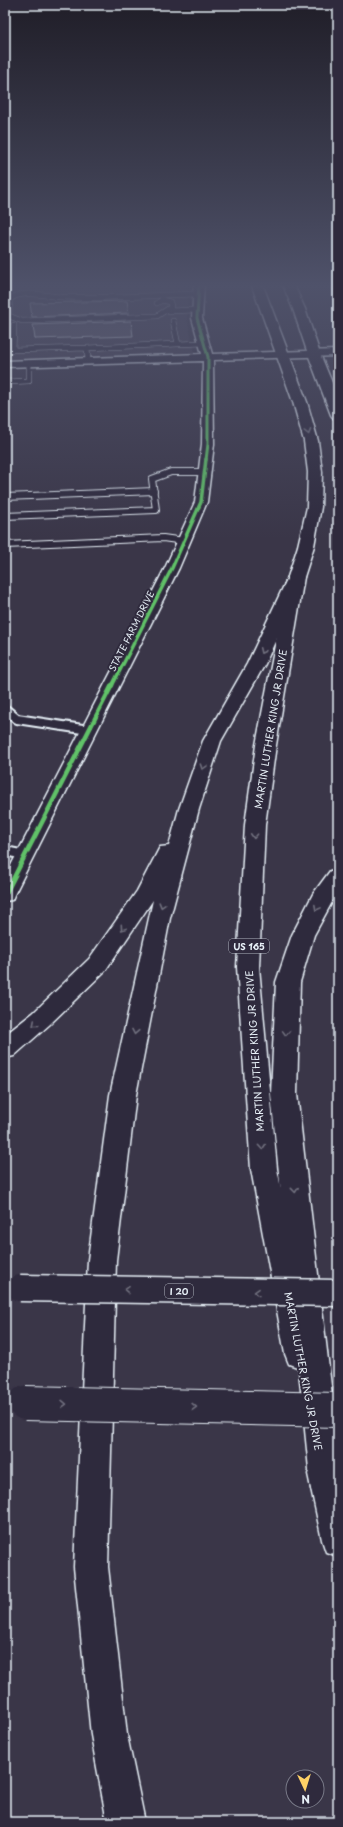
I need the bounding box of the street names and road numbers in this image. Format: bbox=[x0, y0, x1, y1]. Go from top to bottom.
street label: STATE FARM DRIVE bbox=[105, 588, 158, 674]
street label: MARTIN LUTHER KING JR DRIVE bbox=[250, 648, 290, 810]
road number: US 165 bbox=[229, 939, 269, 953]
street label: MARTIN LUTHER KING JR DRIVE bbox=[241, 970, 267, 1132]
road number: I 20 bbox=[165, 1284, 193, 1298]
street label: MARTIN LUTHER KING JR DRIVE bbox=[281, 1290, 327, 1452]

